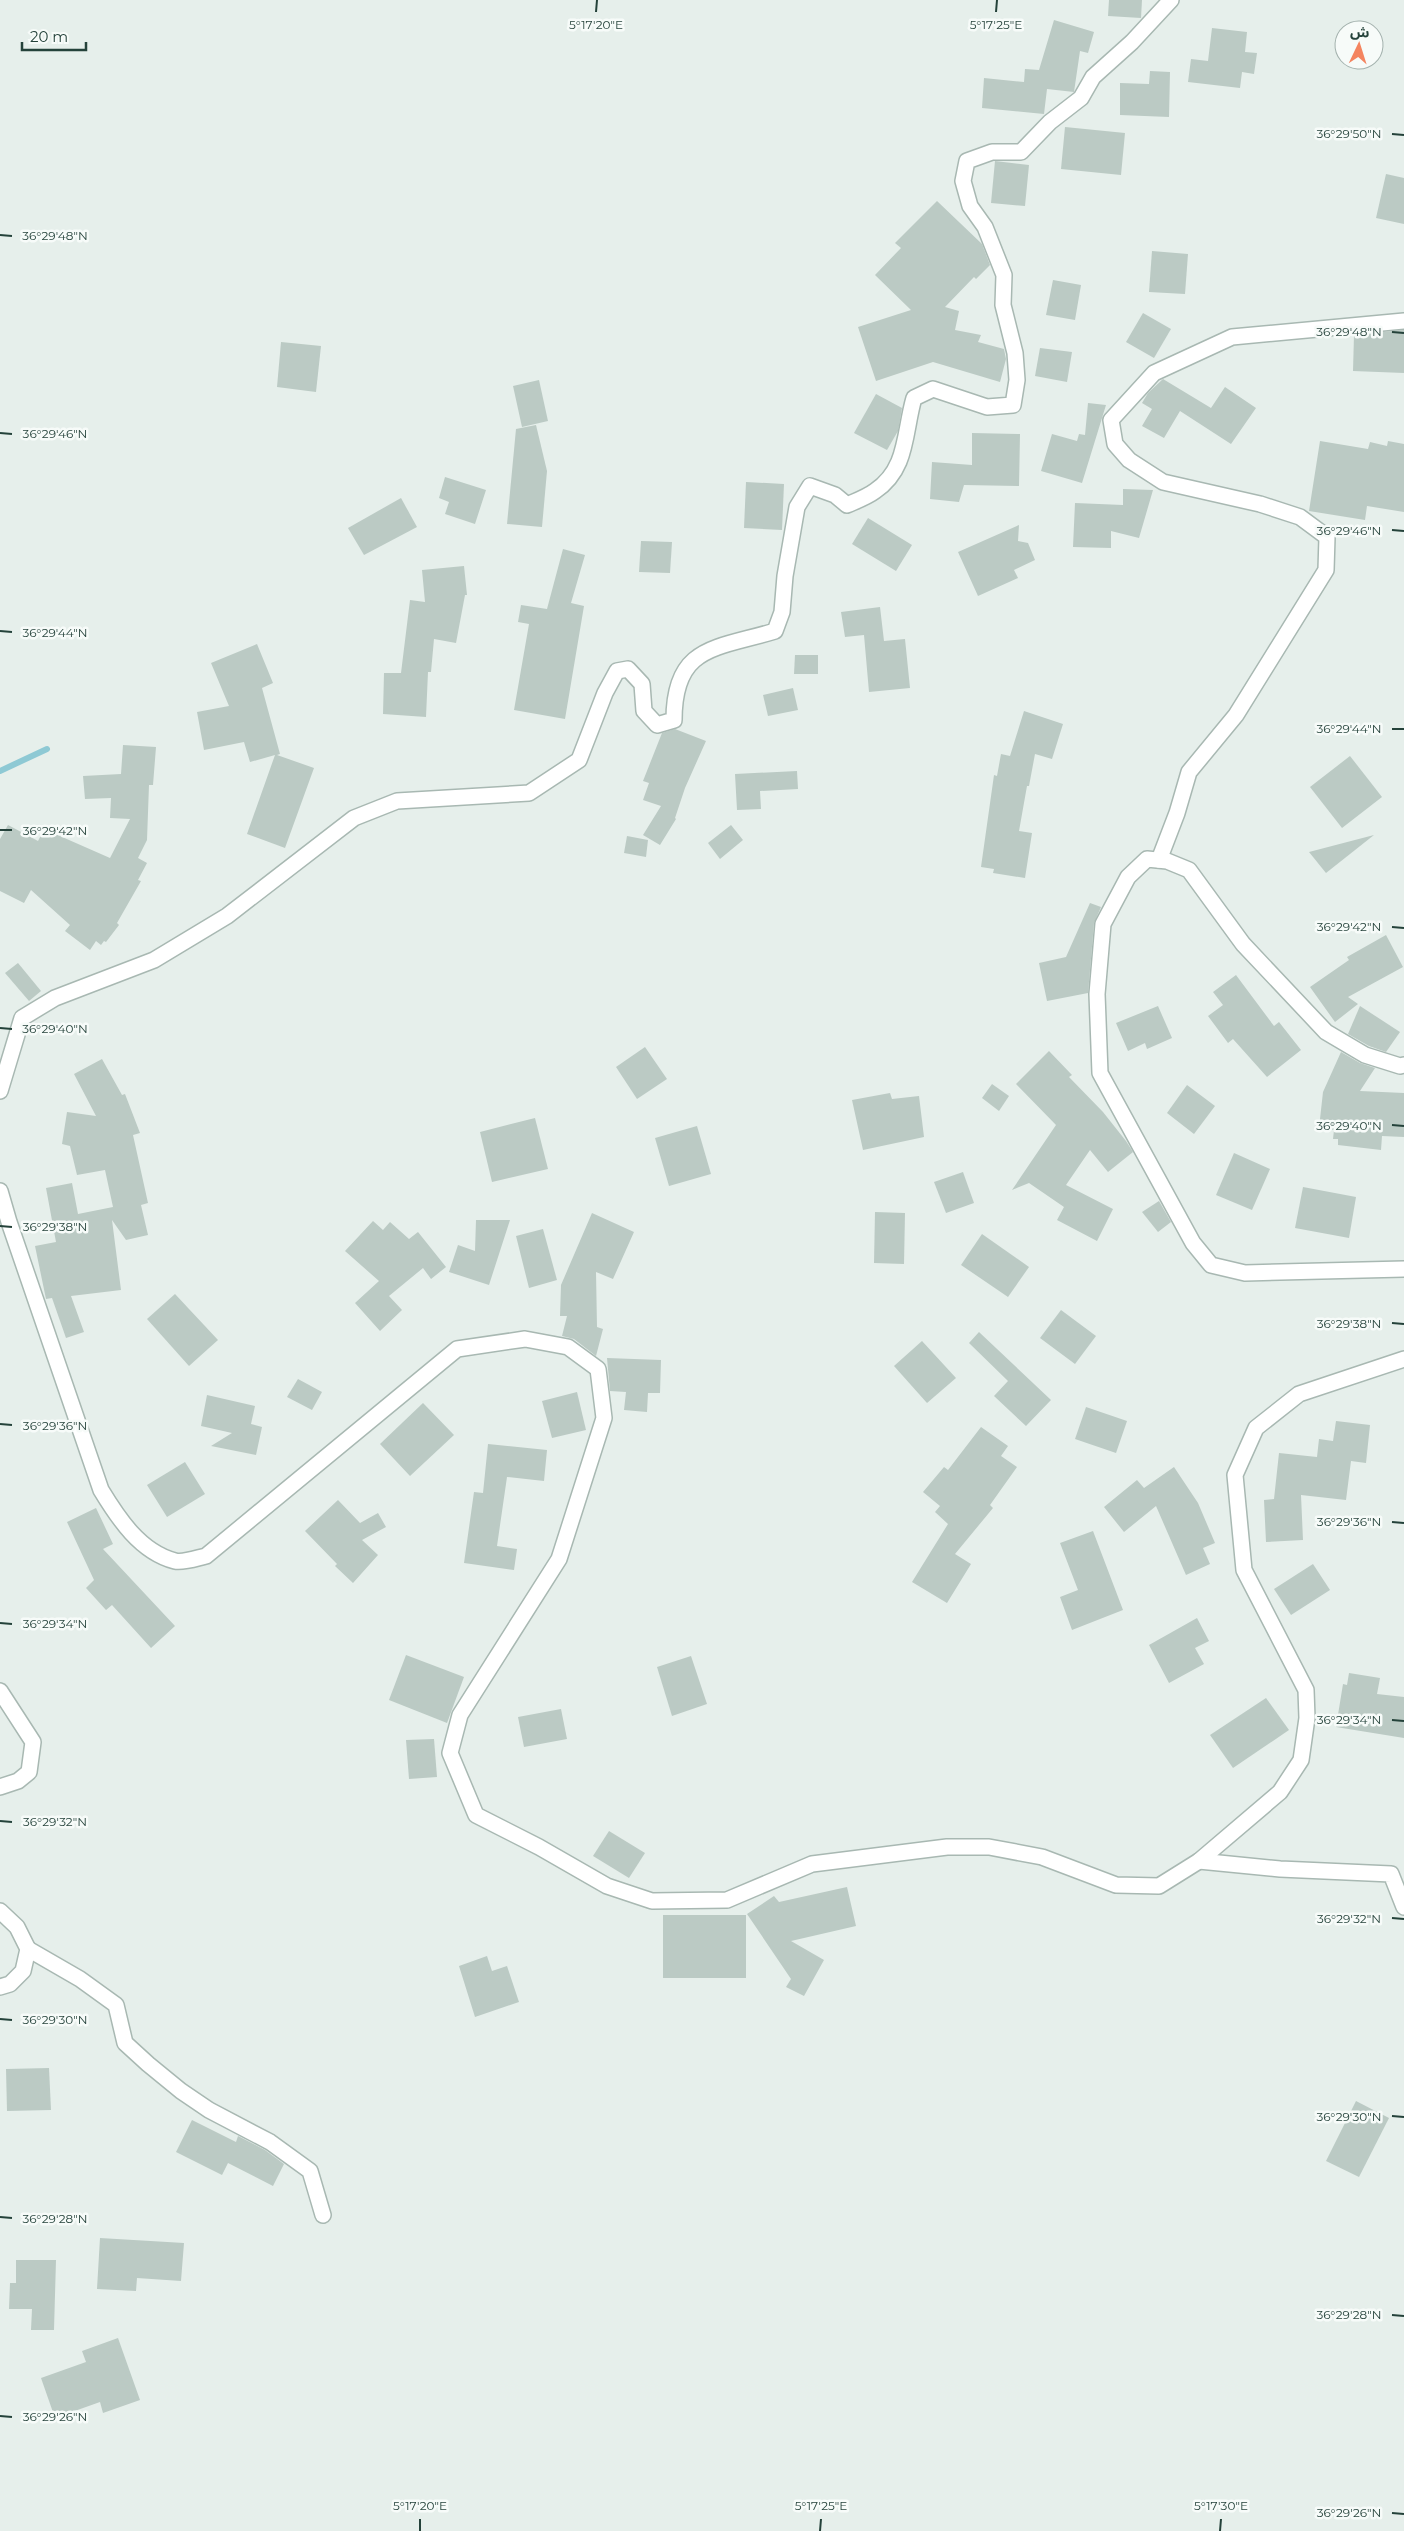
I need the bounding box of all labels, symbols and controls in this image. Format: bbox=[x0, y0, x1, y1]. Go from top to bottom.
text: 5°17'20"E bbox=[569, 17, 623, 32]
text: 5°17'25"E bbox=[970, 17, 1022, 32]
scale bar bbox=[22, 20, 86, 52]
north arrow bbox=[1334, 20, 1384, 70]
text: ش bbox=[1350, 22, 1370, 42]
text: 20 m bbox=[30, 27, 68, 46]
text: 36°29'50"N bbox=[1316, 126, 1382, 141]
text: 36°29'48"N bbox=[22, 228, 88, 243]
text: 36°29'48"N bbox=[1316, 324, 1382, 339]
text: 36°29'46"N bbox=[23, 426, 87, 441]
text: 36°29'46"N bbox=[1317, 523, 1381, 538]
text: 36°29'44"N bbox=[22, 625, 88, 640]
text: 36°29'44"N bbox=[1316, 721, 1382, 736]
text: 36°29'42"N bbox=[23, 823, 87, 838]
text: 36°29'42"N bbox=[1317, 919, 1381, 934]
text: 36°29'40"N bbox=[22, 1021, 88, 1036]
text: 36°29'40"N bbox=[1316, 1118, 1382, 1133]
text: 36°29'38"N bbox=[23, 1219, 87, 1234]
text: 36°29'38"N bbox=[1317, 1316, 1381, 1331]
text: 36°29'36"N bbox=[23, 1418, 87, 1433]
text: 36°29'36"N bbox=[1317, 1514, 1381, 1529]
text: 36°29'34"N bbox=[23, 1616, 87, 1631]
text: 36°29'34"N bbox=[1317, 1712, 1381, 1727]
text: 36°29'32"N bbox=[23, 1814, 87, 1829]
text: 36°29'32"N bbox=[1317, 1911, 1381, 1926]
text: 36°29'30"N bbox=[22, 2012, 88, 2027]
text: 36°29'30"N bbox=[1316, 2109, 1382, 2124]
text: 36°29'28"N bbox=[23, 2211, 87, 2226]
text: 36°29'28"N bbox=[1317, 2307, 1381, 2322]
text: 36°29'26"N bbox=[23, 2409, 87, 2424]
text: 5°17'20"E bbox=[393, 2498, 447, 2513]
text: 5°17'25"E bbox=[795, 2498, 847, 2513]
text: 5°17'30"E bbox=[1194, 2498, 1248, 2513]
text: 36°29'26"N bbox=[1317, 2505, 1381, 2520]

